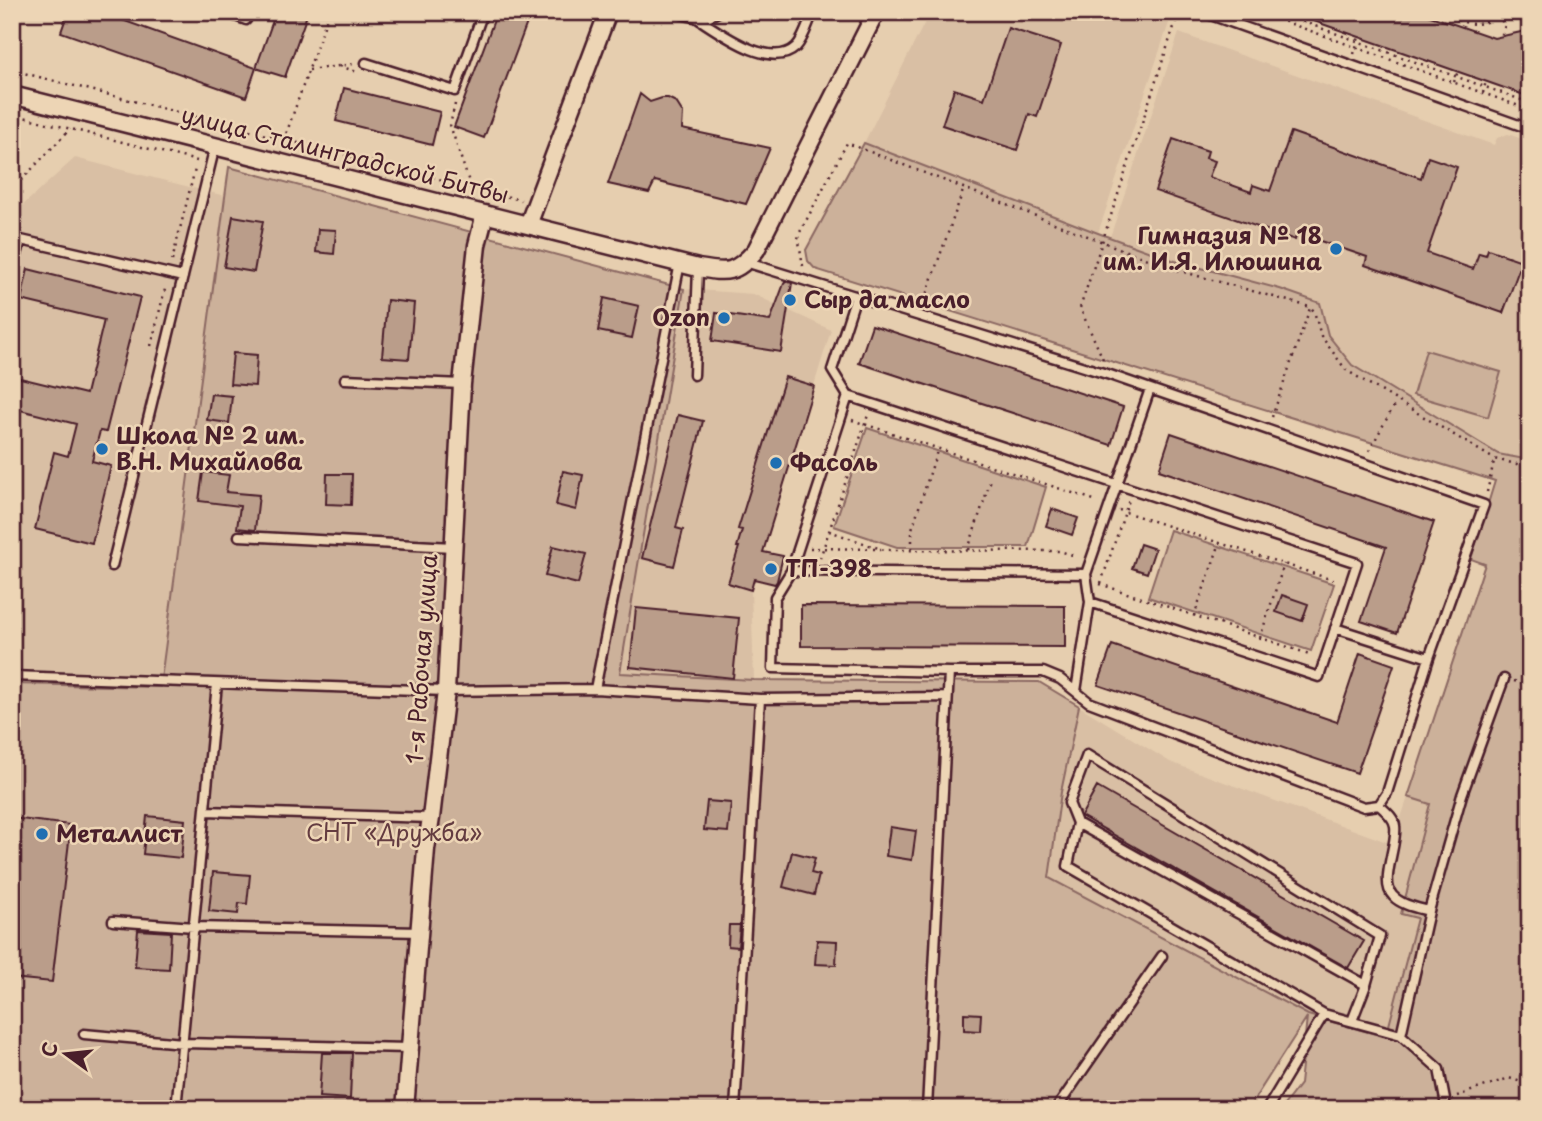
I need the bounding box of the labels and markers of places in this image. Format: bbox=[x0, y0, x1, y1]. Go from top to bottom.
place label: Гимназия № 18 им. И.Я. Илюшина bbox=[1103, 217, 1322, 278]
marker: Гимназия № 18 им. И.Я. Илюшина bbox=[1328, 241, 1344, 257]
place label: Сыр да масло bbox=[804, 281, 970, 316]
marker: Сыр да масло bbox=[782, 292, 798, 308]
place label: Ozon bbox=[652, 299, 710, 334]
marker: Ozon bbox=[716, 310, 732, 326]
place label: Школа № 2 им. В.Н. Михайлова bbox=[116, 417, 305, 478]
marker: Школа № 2 им. В.Н. Михайлова bbox=[94, 441, 110, 457]
place label: Фасоль bbox=[790, 444, 878, 479]
marker: Фасоль bbox=[768, 455, 784, 471]
place label: ТП-398 bbox=[785, 550, 872, 585]
marker: ТП-398 bbox=[763, 561, 779, 577]
place label: Металлист bbox=[56, 815, 183, 850]
marker: Металлист bbox=[34, 826, 50, 842]

